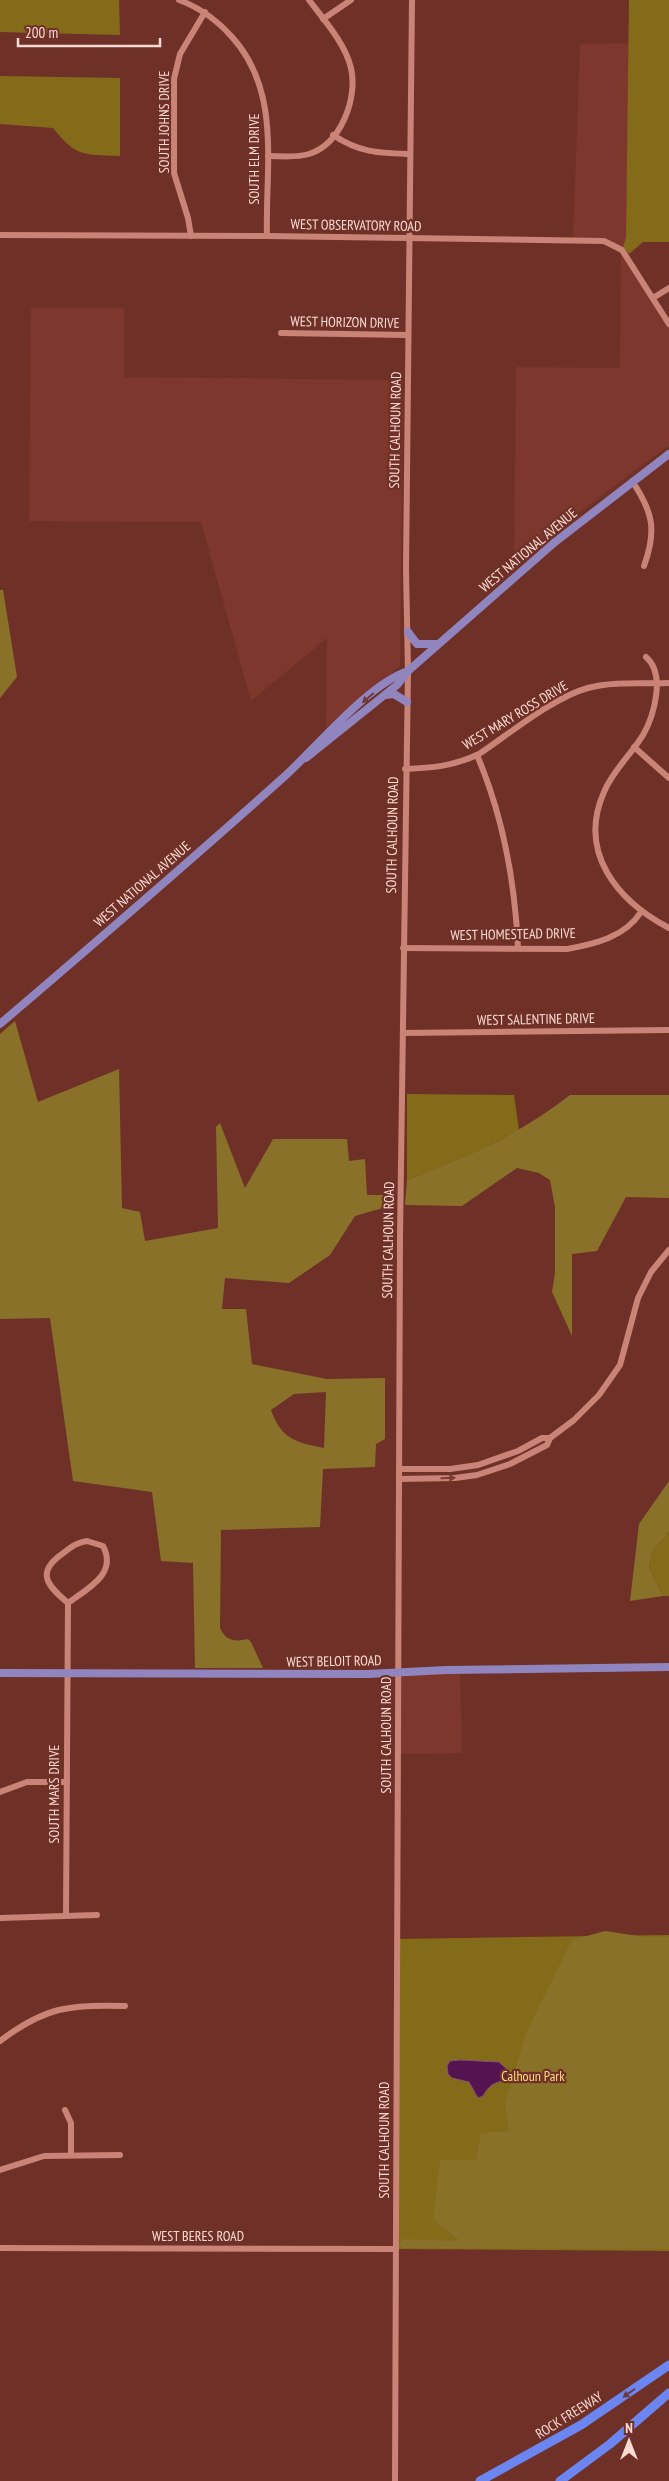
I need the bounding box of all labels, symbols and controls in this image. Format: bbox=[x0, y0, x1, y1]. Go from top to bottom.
scale bar bbox=[18, 15, 160, 47]
text: 200 m bbox=[25, 23, 58, 42]
street label: SOUTH JOHNS DRIVE bbox=[155, 71, 173, 173]
street label: SOUTH ELM DRIVE bbox=[245, 113, 263, 205]
street label: WEST OBSERVATORY ROAD bbox=[291, 215, 421, 235]
street label: WEST HORIZON DRIVE bbox=[290, 312, 400, 332]
street label: SOUTH CALHOUN ROAD bbox=[385, 371, 405, 489]
street label: WEST NATIONAL AVENUE bbox=[475, 504, 581, 596]
street label: WEST MARY ROSS DRIVE bbox=[459, 676, 571, 754]
one-way arrow bbox=[362, 692, 374, 704]
street label: SOUTH CALHOUN ROAD bbox=[382, 776, 402, 894]
street label: WEST NATIONAL AVENUE bbox=[90, 837, 194, 931]
street label: WEST HOMESTEAD DRIVE bbox=[450, 924, 576, 944]
street label: WEST SALENTINE DRIVE bbox=[477, 1009, 595, 1029]
street label: SOUTH CALHOUN ROAD bbox=[378, 1181, 398, 1299]
one-way arrow bbox=[440, 1474, 456, 1482]
street label: WEST BELOIT ROAD bbox=[286, 1651, 382, 1671]
street label: SOUTH CALHOUN ROAD bbox=[377, 1677, 395, 1793]
street label: SOUTH MARS DRIVE bbox=[45, 1745, 63, 1843]
park label: Calhoun Park bbox=[501, 2067, 565, 2085]
street label: SOUTH CALHOUN ROAD bbox=[375, 2082, 393, 2198]
street label: WEST BERES ROAD bbox=[152, 2227, 244, 2245]
street label: ROCK FREEWAY bbox=[532, 2387, 606, 2443]
one-way arrow bbox=[623, 2388, 636, 2398]
north arrow bbox=[604, 2416, 654, 2466]
text: N bbox=[625, 2419, 633, 2437]

